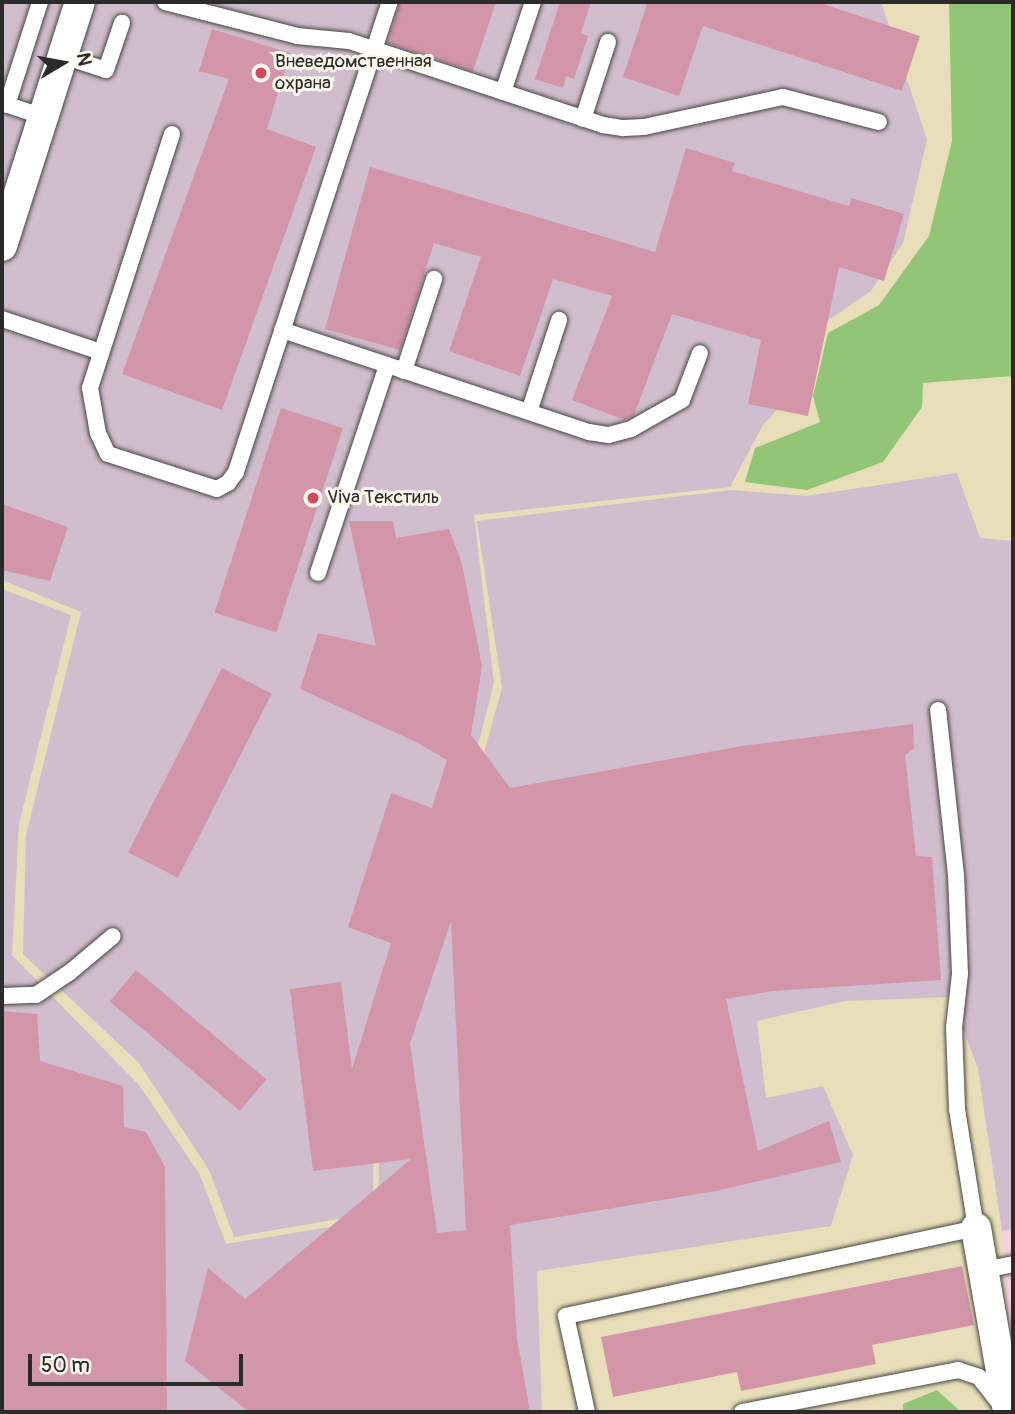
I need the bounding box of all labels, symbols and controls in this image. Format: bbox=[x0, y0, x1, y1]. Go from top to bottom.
north arrow bbox=[28, 28, 98, 98]
text: N bbox=[71, 51, 97, 68]
place label: Вневедомственная охрана bbox=[275, 51, 432, 95]
marker: Вневедомственная охрана bbox=[253, 65, 269, 81]
place label: Viva Текстиль bbox=[327, 487, 440, 509]
marker: Viva Текстиль bbox=[305, 490, 321, 506]
scale bar bbox=[32, 1340, 247, 1384]
text: 50 m bbox=[41, 1352, 90, 1379]

